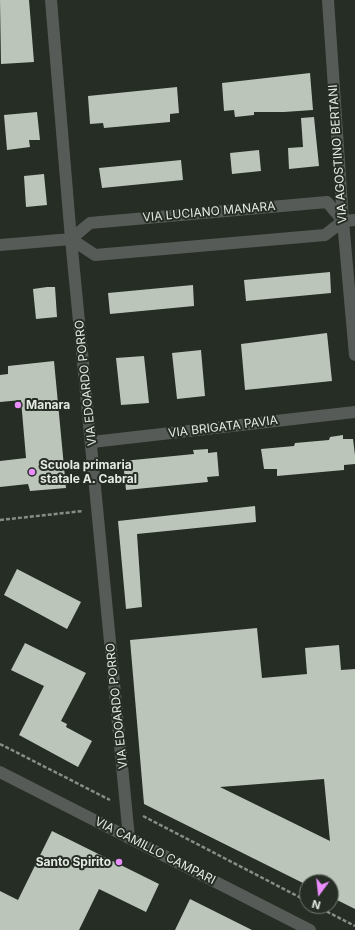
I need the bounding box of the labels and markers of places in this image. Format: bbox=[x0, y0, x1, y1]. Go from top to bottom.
place label: Manara bbox=[26, 398, 70, 412]
marker: Manara bbox=[13, 400, 23, 410]
place label: Scuola primaria statale A. Cabral bbox=[40, 458, 137, 486]
marker: Scuola primaria statale A. Cabral bbox=[27, 467, 37, 477]
place label: Santo Spirito bbox=[36, 855, 111, 869]
marker: Santo Spirito bbox=[114, 857, 124, 867]

